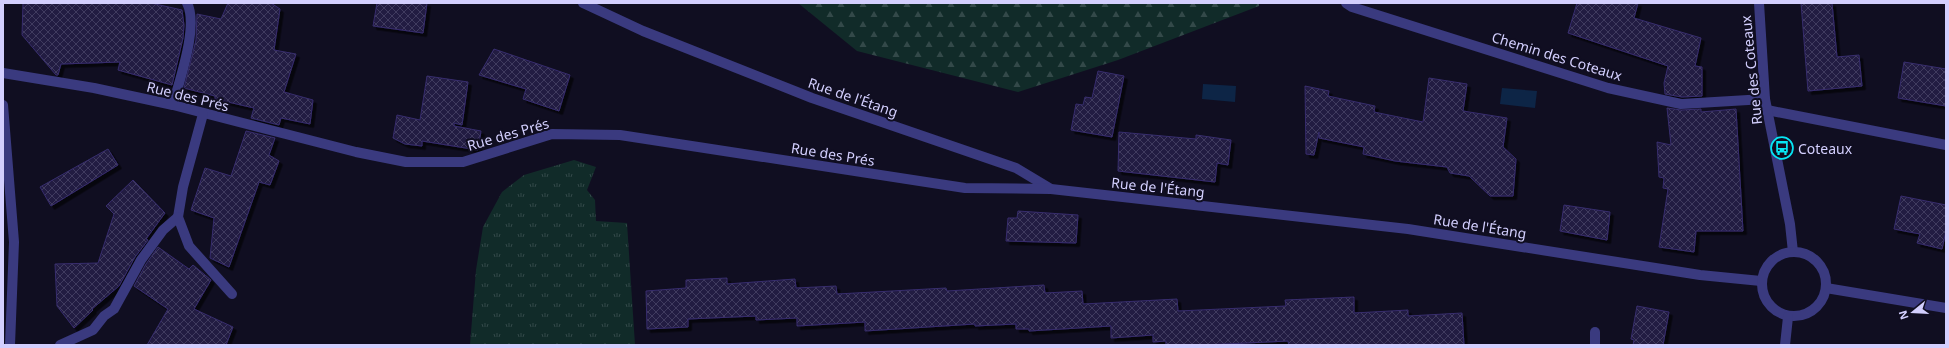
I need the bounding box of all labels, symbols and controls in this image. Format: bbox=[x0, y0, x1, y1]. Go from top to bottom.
street label: Rue des Coteaux bbox=[1736, 14, 1766, 126]
street label: Chemin des Coteaux bbox=[1489, 27, 1625, 85]
street label: Rue de l'Étang bbox=[806, 73, 900, 121]
street label: Rue des Prés bbox=[145, 77, 231, 115]
street label: Rue des Prés bbox=[465, 113, 551, 155]
bus stop icon: Coteaux bbox=[1769, 135, 1795, 161]
street label: Rue des Prés bbox=[790, 138, 876, 170]
place label: Coteaux bbox=[1798, 139, 1853, 158]
street label: Rue de l'Étang bbox=[1110, 173, 1206, 201]
street label: Rue de l'Étang bbox=[1432, 209, 1528, 243]
north arrow bbox=[1893, 292, 1933, 332]
text: N bbox=[1894, 309, 1912, 322]

